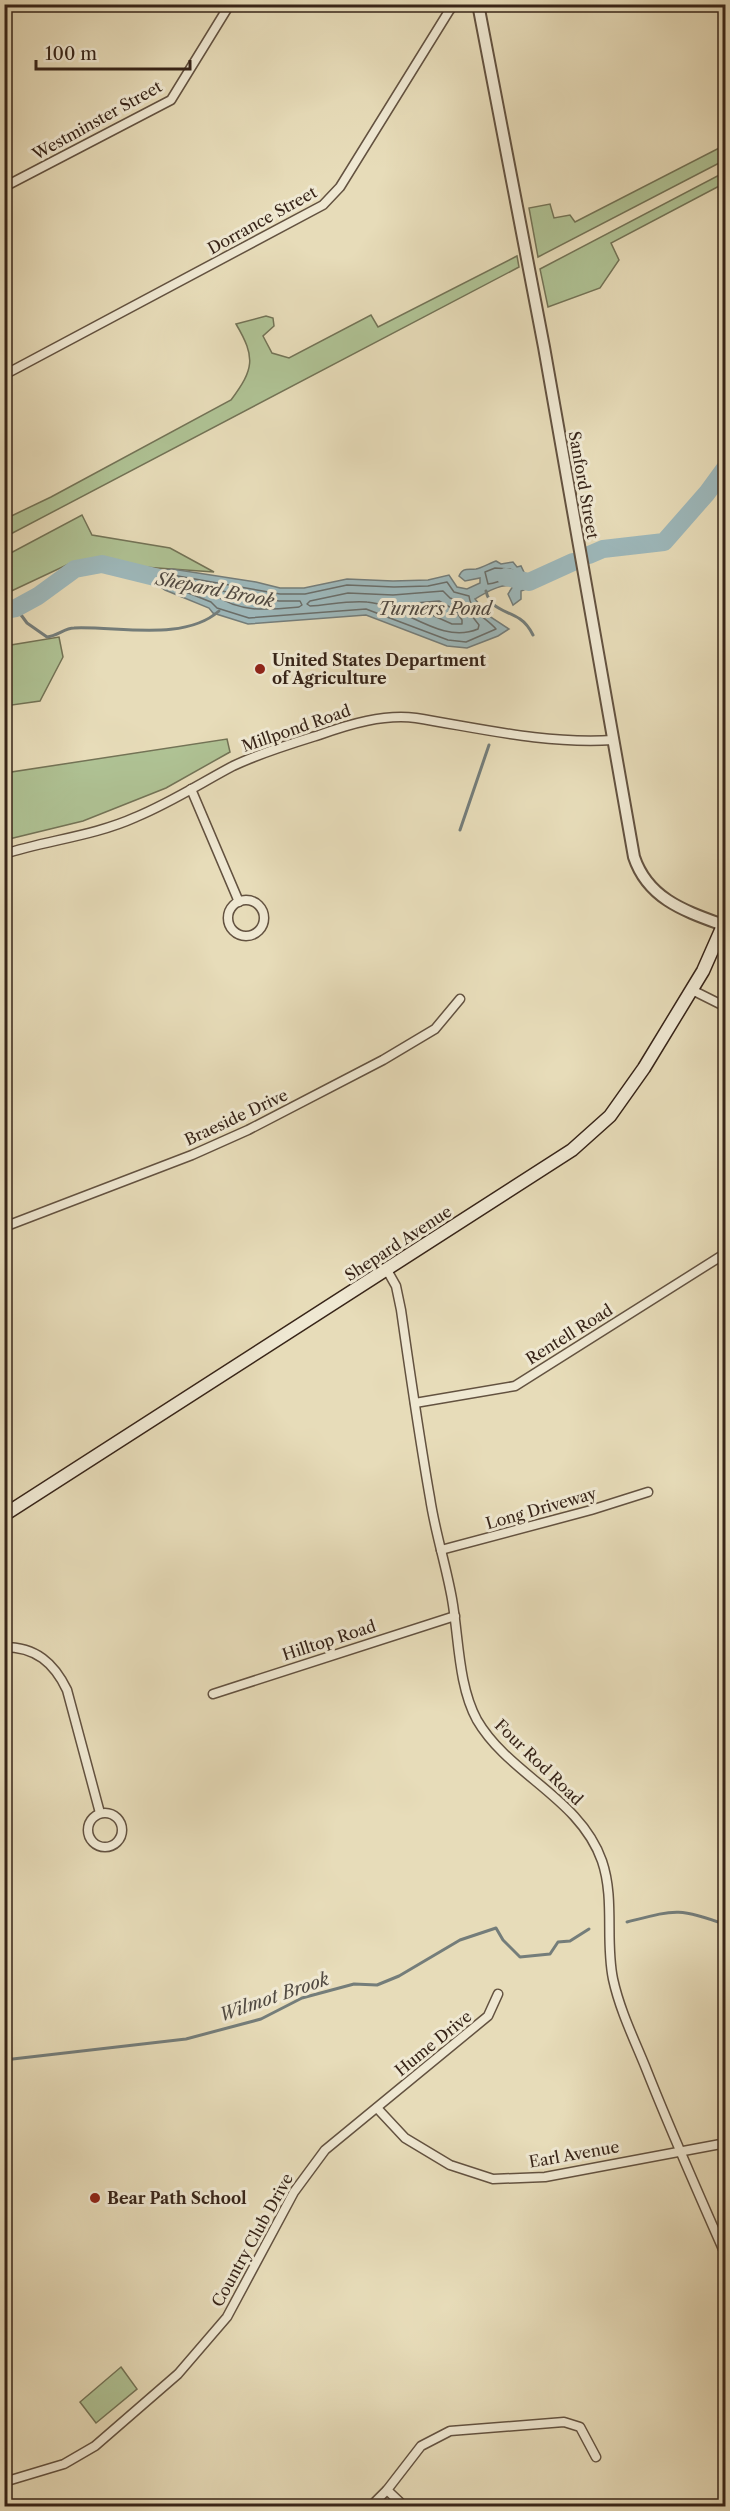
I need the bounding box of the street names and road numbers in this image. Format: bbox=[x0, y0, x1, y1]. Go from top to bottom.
street label: Westminster Street bbox=[28, 76, 166, 164]
street label: Dorrance Street bbox=[204, 182, 320, 258]
street label: Sanford Street bbox=[565, 430, 603, 541]
street label: Millpond Road bbox=[239, 700, 353, 756]
street label: Braeside Drive bbox=[181, 1084, 291, 1150]
street label: Shepard Avenue bbox=[341, 1201, 455, 1285]
street label: Rentell Road bbox=[522, 1299, 616, 1369]
street label: Long Driveway bbox=[483, 1482, 600, 1533]
street label: Hilltop Road bbox=[280, 1615, 379, 1665]
street label: Four Rod Road bbox=[491, 1715, 588, 1809]
street label: Hume Drive bbox=[391, 2006, 475, 2080]
street label: Earl Avenue bbox=[527, 2136, 621, 2172]
street label: Country Club Drive bbox=[207, 2170, 297, 2310]

